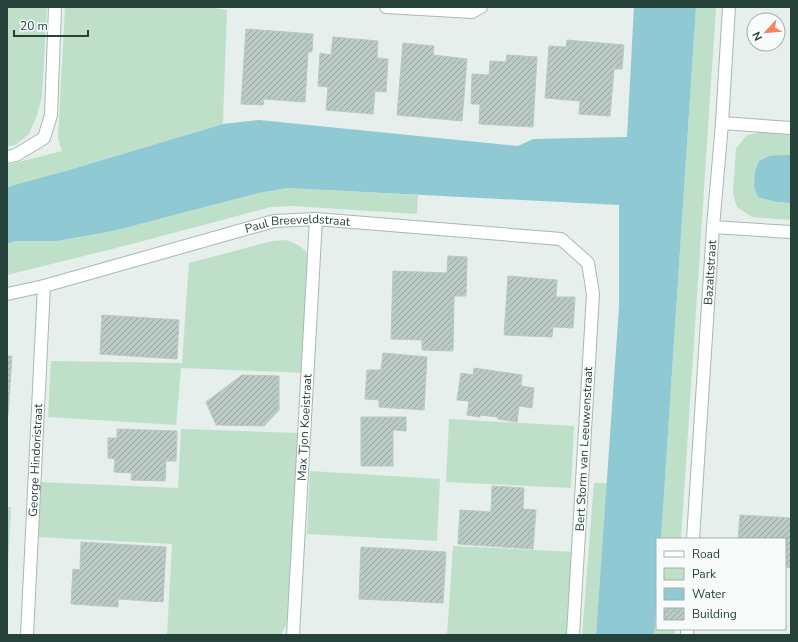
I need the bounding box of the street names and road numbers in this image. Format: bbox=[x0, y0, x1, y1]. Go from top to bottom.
street label: Paul Breeveldstraat bbox=[243, 211, 352, 237]
street label: Bazaltstraat bbox=[700, 239, 720, 306]
street label: Bert Storm van Leeuwenstraat bbox=[572, 366, 596, 532]
street label: Max Tjon Koeistraat bbox=[294, 373, 315, 481]
street label: George Hindoristraat bbox=[25, 402, 46, 517]

